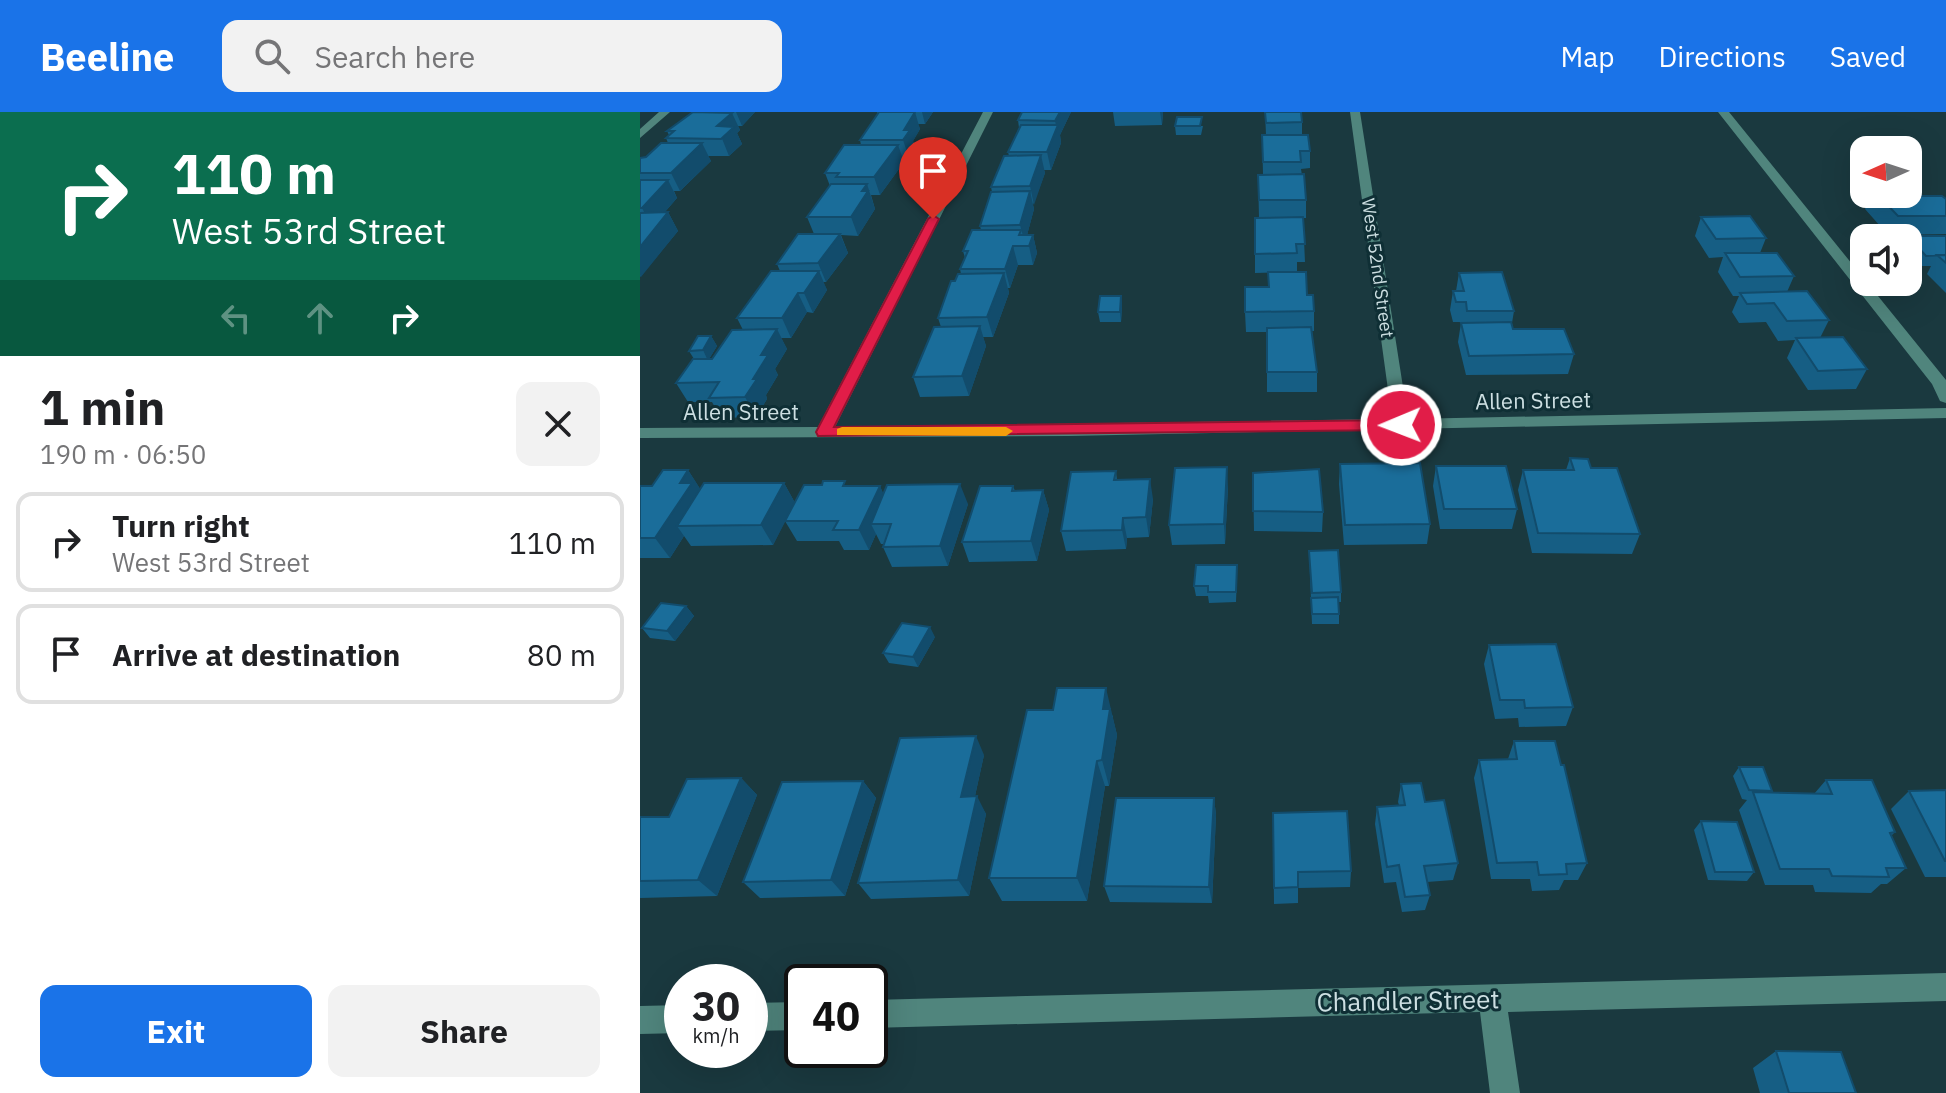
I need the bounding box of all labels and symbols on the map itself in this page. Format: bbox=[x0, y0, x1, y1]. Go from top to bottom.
north arrow bbox=[1850, 136, 1922, 208]
pin bbox=[899, 137, 967, 219]
street label: West 52nd Street bbox=[1357, 197, 1399, 339]
position arrow bbox=[1359, 383, 1443, 467]
street label: Allen Street bbox=[1475, 384, 1591, 416]
street label: Allen Street bbox=[683, 397, 799, 426]
speed limit sign: 40 bbox=[784, 964, 888, 1068]
street label: Chandler Street bbox=[1316, 981, 1500, 1019]

